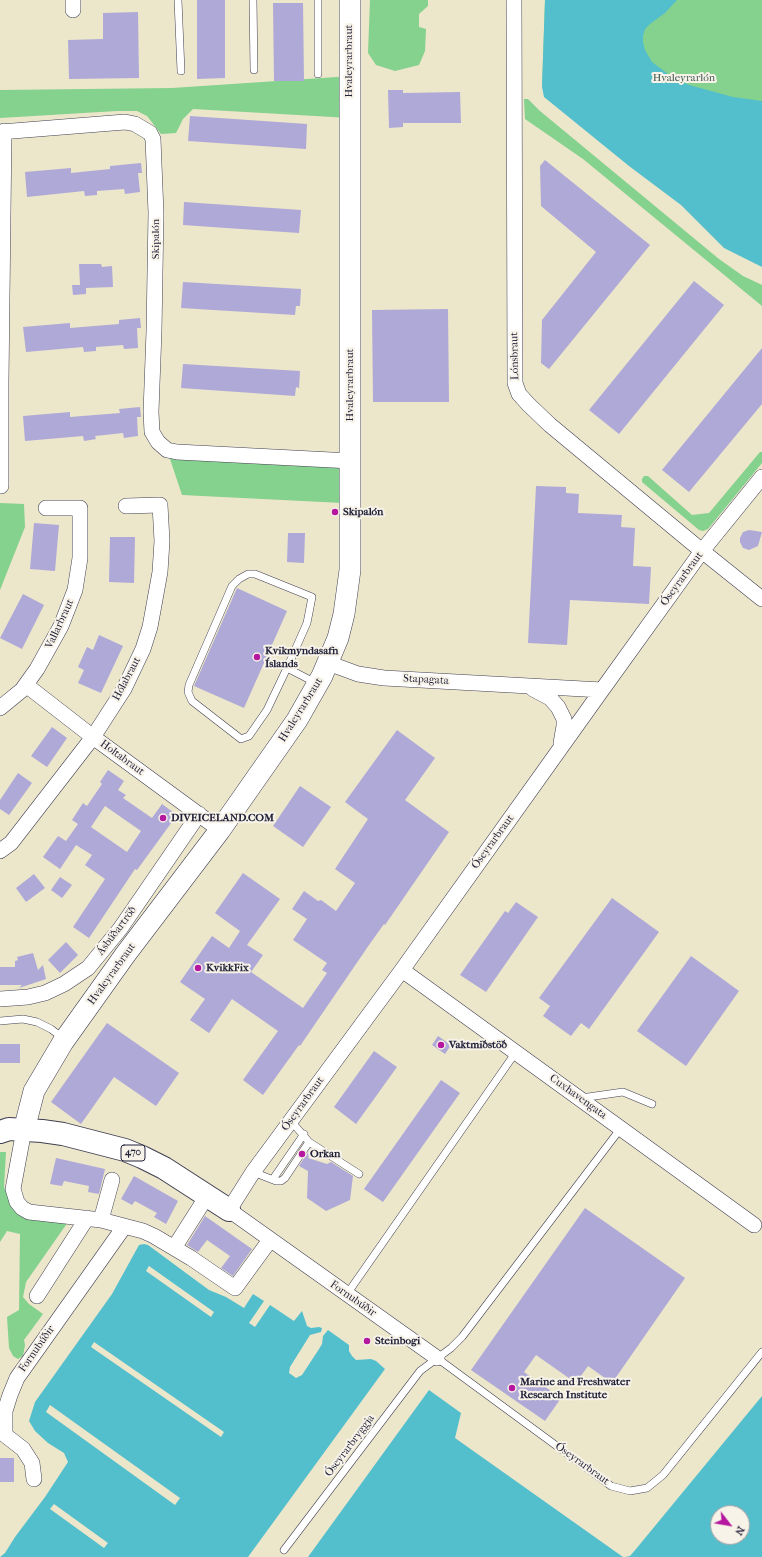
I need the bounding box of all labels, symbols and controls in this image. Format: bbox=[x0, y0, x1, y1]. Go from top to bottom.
street label: Hvaleyrarbraut bbox=[342, 24, 356, 98]
park label: Hvaleyrarlón bbox=[653, 71, 715, 85]
street label: Skipalón bbox=[149, 219, 163, 259]
street label: Lónsbraut bbox=[508, 332, 522, 380]
street label: Hvaleyrarbraut bbox=[343, 348, 357, 422]
place label: Skipalón bbox=[343, 505, 384, 519]
marker: Skipalón bbox=[330, 507, 340, 517]
street label: Óseyrarbraut bbox=[658, 549, 706, 609]
street label: Vallarbraut bbox=[43, 597, 77, 651]
place label: Kvikmyndasafn Íslands bbox=[265, 644, 338, 670]
marker: Kvikmyndasafn Íslands bbox=[252, 652, 262, 662]
street label: Hólabraut bbox=[110, 655, 144, 703]
street label: Stapagata bbox=[403, 672, 449, 688]
street label: Hvaleyrarbraut bbox=[276, 676, 326, 744]
street label: Holtabraut bbox=[97, 738, 147, 778]
place label: DIVEICELAND.COM bbox=[171, 811, 274, 825]
street label: Óseyrarbraut bbox=[469, 812, 517, 872]
marker: DIVEICELAND.COM bbox=[158, 813, 168, 823]
street label: Ásbúðartröð bbox=[94, 904, 140, 958]
street label: Hvaleyrarbraut bbox=[85, 941, 139, 1007]
place label: KvikkFix bbox=[206, 961, 249, 975]
marker: KvikkFix bbox=[193, 963, 203, 973]
place label: Vaktmiðstöð bbox=[449, 1038, 507, 1052]
marker: Vaktmiðstöð bbox=[436, 1040, 446, 1050]
street label: Cuxhavengata bbox=[547, 1072, 609, 1122]
street label: Óseyrarbraut bbox=[279, 1074, 327, 1134]
road number: 470 bbox=[121, 1145, 145, 1161]
place label: Orkan bbox=[310, 1147, 340, 1161]
marker: Orkan bbox=[297, 1149, 307, 1159]
street label: Fornubúðir bbox=[327, 1278, 379, 1320]
street label: Fornubúðir bbox=[16, 1323, 58, 1375]
place label: Steinbogi bbox=[375, 1334, 420, 1348]
marker: Steinbogi bbox=[362, 1336, 372, 1346]
place label: Marine and Freshwater Research Institute bbox=[520, 1375, 630, 1401]
marker: Marine and Freshwater Research Institute bbox=[507, 1383, 517, 1393]
street label: Óseyrarbryggja bbox=[322, 1412, 378, 1480]
street label: Óseyrarbraut bbox=[552, 1440, 612, 1488]
north arrow bbox=[710, 1505, 750, 1545]
text: N bbox=[732, 1524, 748, 1538]

